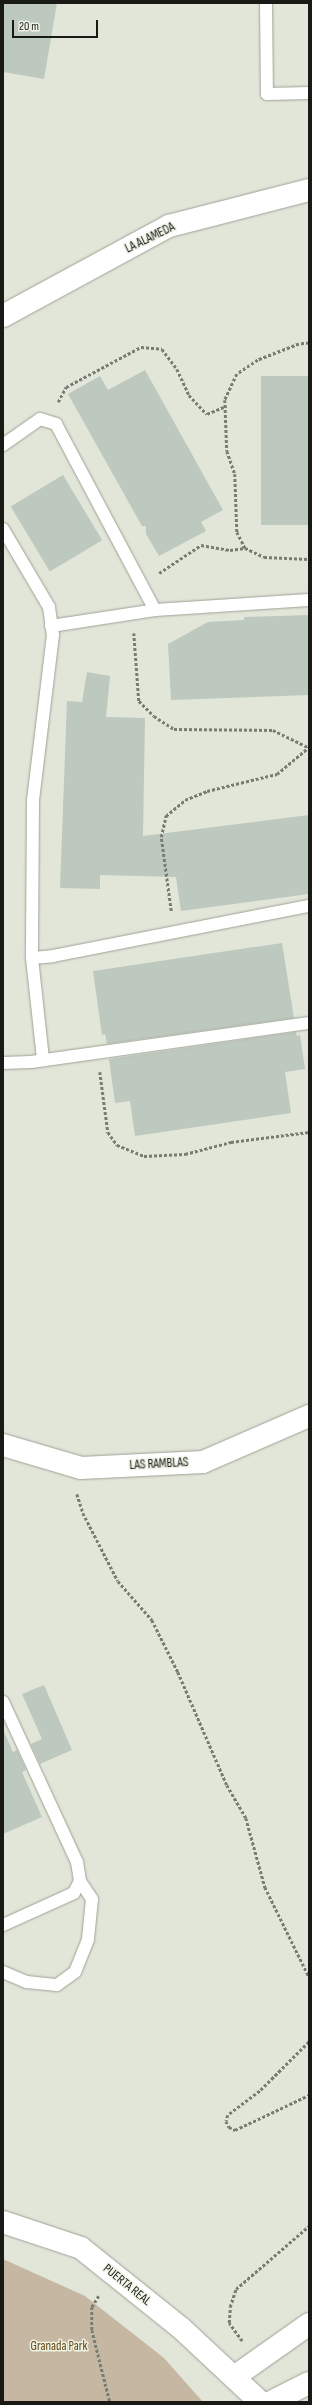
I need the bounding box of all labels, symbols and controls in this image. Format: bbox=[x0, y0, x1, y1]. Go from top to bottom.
scale bar bbox=[14, 12, 100, 38]
text: 20 m bbox=[19, 19, 39, 34]
street label: LA ALAMEDA bbox=[123, 219, 177, 257]
street label: LAS RAMBLAS bbox=[129, 1455, 189, 1473]
street label: PUERTA REAL bbox=[100, 2261, 154, 2309]
park label: Granada Park bbox=[30, 2338, 88, 2354]

